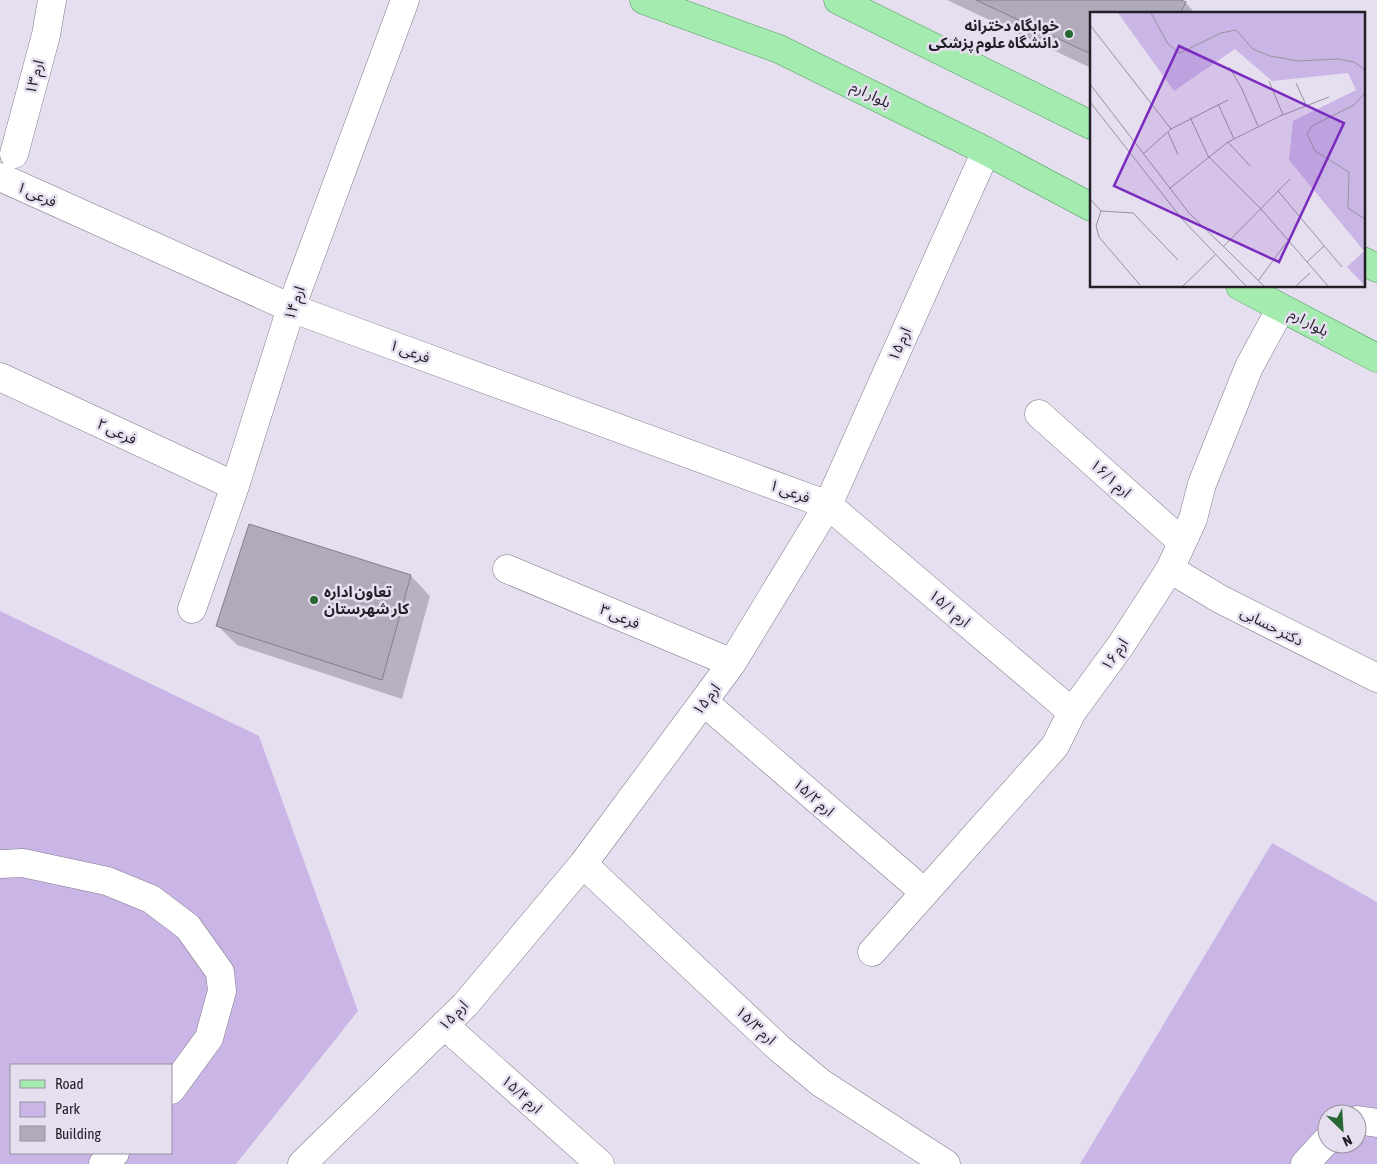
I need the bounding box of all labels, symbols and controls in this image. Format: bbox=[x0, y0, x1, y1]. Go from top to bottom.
inset map bbox=[1090, 12, 1364, 288]
place label: خوابگاه دخترانه دانشگاه علوم پزشکی bbox=[928, 17, 1060, 54]
marker: خوابگاه دخترانه دانشگاه علوم پزشکی bbox=[1063, 28, 1075, 40]
street label: ارم ۱۳ bbox=[21, 58, 50, 97]
street label: بلوار ارم bbox=[847, 77, 894, 114]
street label: فرعی ۱ bbox=[14, 178, 60, 211]
street label: ارم ۱۴ bbox=[280, 284, 311, 323]
street label: بلوار ارم bbox=[1285, 305, 1332, 342]
street label: ارم ۱۵ bbox=[884, 325, 917, 365]
street label: فرعی ۱ bbox=[387, 336, 433, 367]
street label: فرعی ۲ bbox=[94, 415, 140, 449]
street label: ارم ۱۶/۱ bbox=[1085, 455, 1135, 503]
street label: فرعی ۱ bbox=[767, 476, 813, 507]
place label: تعاون اداره کار شهرستان bbox=[324, 583, 409, 618]
street label: ارم ۱۵/۱ bbox=[924, 586, 974, 632]
marker: تعاون اداره کار شهرستان bbox=[308, 594, 320, 606]
street label: فرعی ۳ bbox=[597, 600, 643, 633]
street label: دکتر حسابی bbox=[1237, 603, 1306, 650]
street label: ارم ۱۶ bbox=[1097, 635, 1133, 675]
street label: ارم ۱۵ bbox=[689, 680, 726, 720]
street label: ارم ۱۵/۲ bbox=[788, 775, 838, 822]
street label: ارم ۱۵ bbox=[435, 997, 473, 1036]
street label: ارم ۱۵/۳ bbox=[730, 1002, 780, 1050]
legend bbox=[10, 1064, 172, 1154]
street label: ارم ۱۵/۴ bbox=[496, 1071, 546, 1119]
text: Road bbox=[55, 1075, 84, 1092]
text: Park bbox=[55, 1100, 80, 1117]
north arrow bbox=[1317, 1104, 1367, 1154]
text: Building bbox=[55, 1125, 101, 1142]
text: N bbox=[1340, 1132, 1355, 1150]

